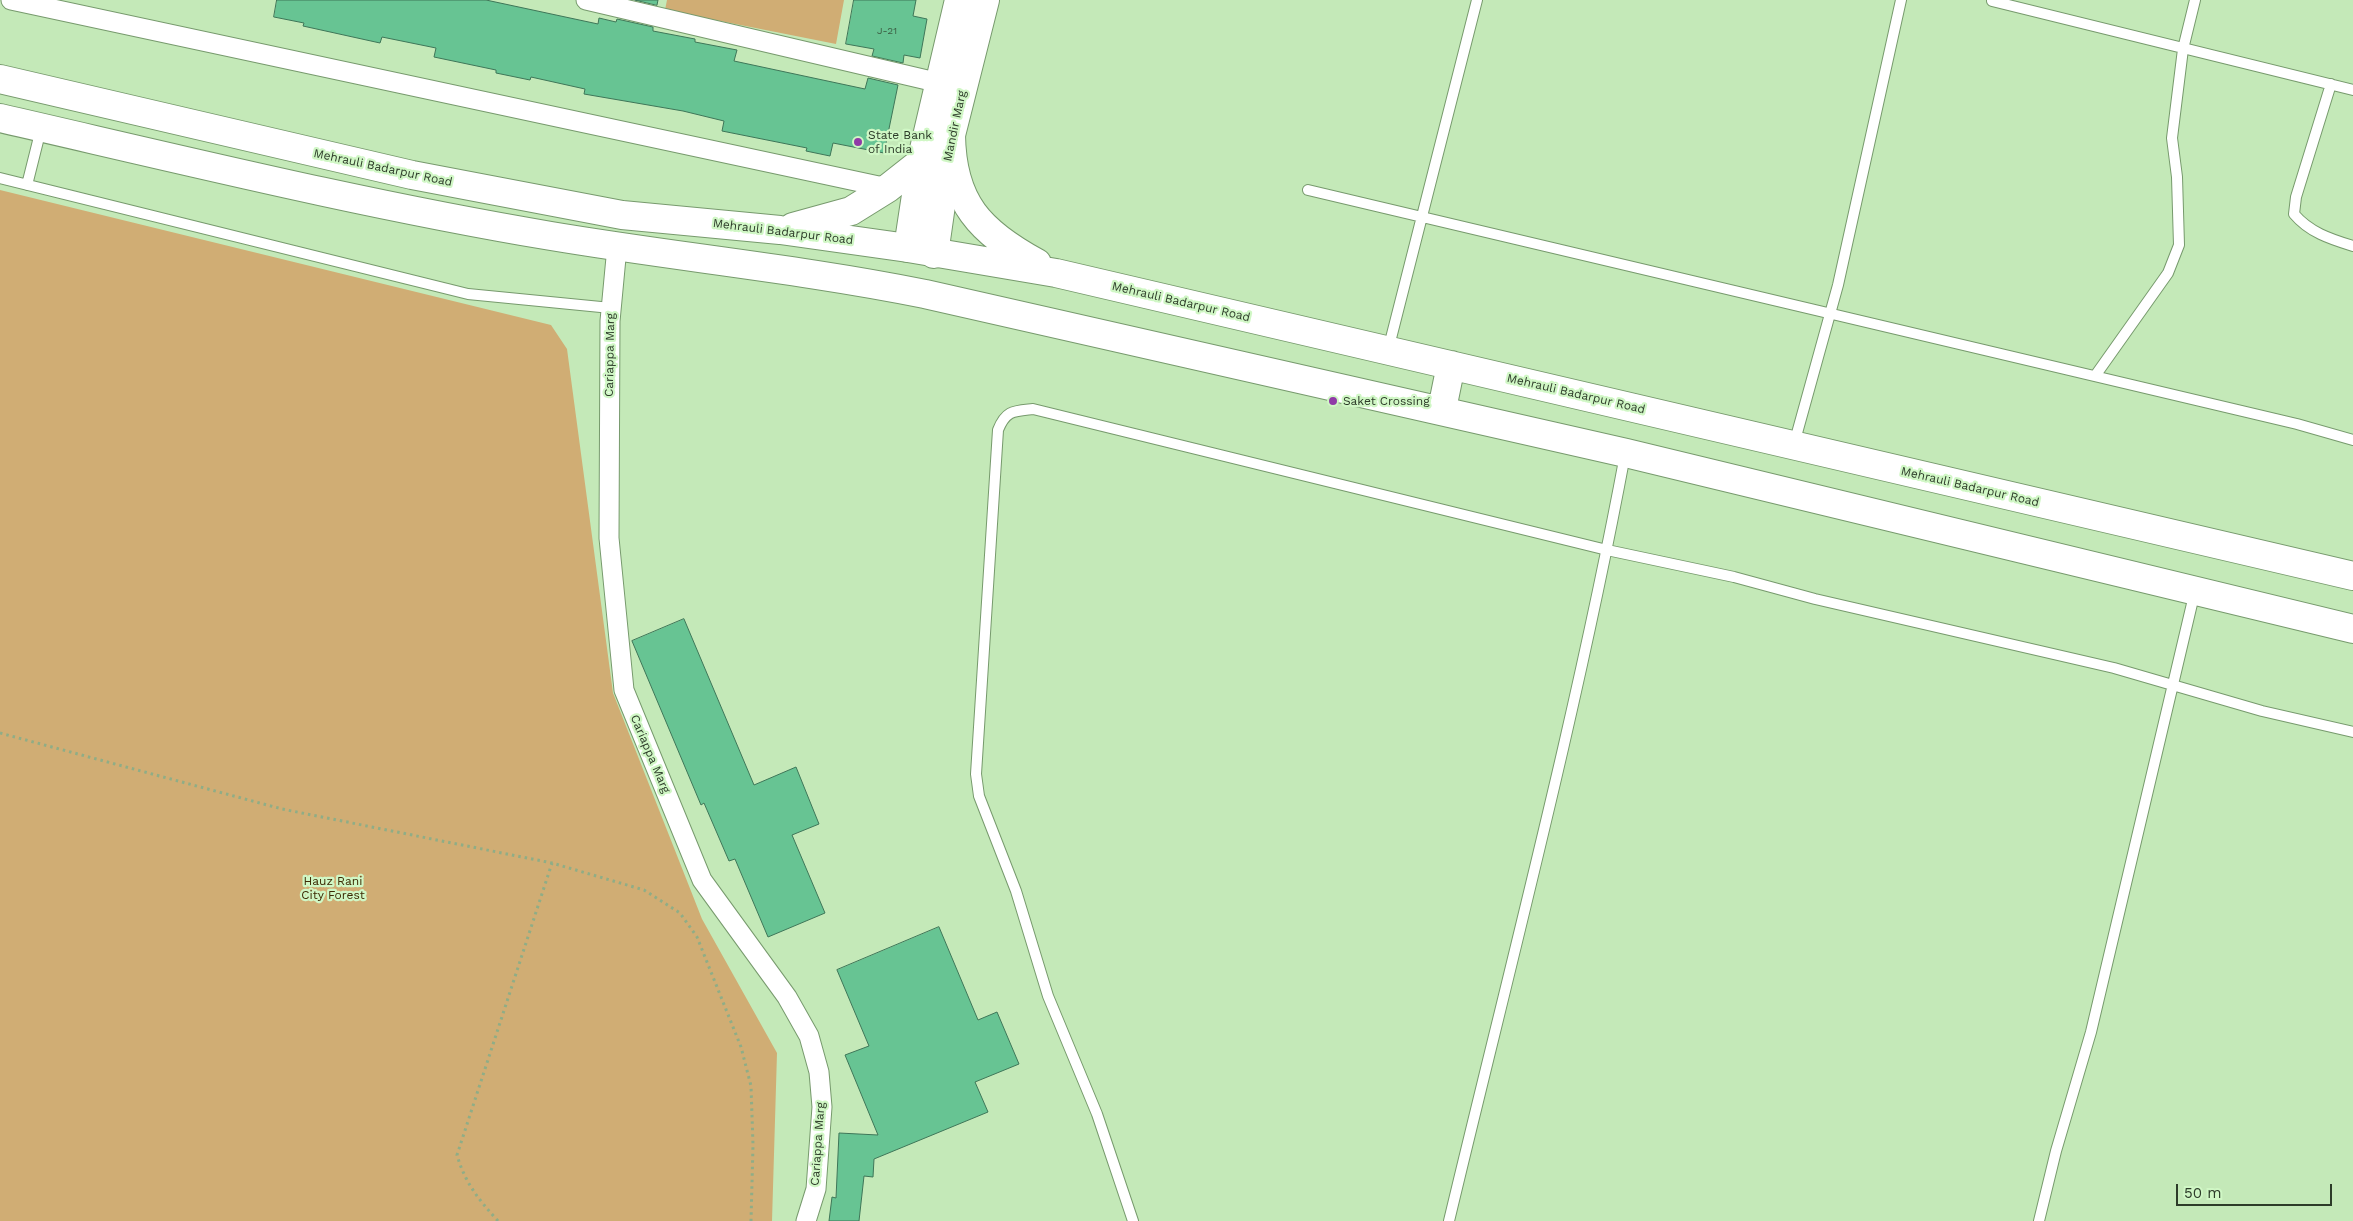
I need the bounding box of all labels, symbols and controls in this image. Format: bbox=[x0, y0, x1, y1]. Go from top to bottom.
house number: J-21 bbox=[877, 25, 897, 37]
street label: Mandir Marg bbox=[940, 89, 970, 163]
place label: State Bank of India bbox=[868, 128, 932, 156]
marker: State Bank of India bbox=[852, 136, 864, 148]
street label: Mehrauli Badarpur Road bbox=[312, 146, 454, 190]
street label: Mehrauli Badarpur Road bbox=[712, 216, 854, 248]
street label: Mehrauli Badarpur Road bbox=[1110, 279, 1252, 325]
street label: Cariappa Marg bbox=[602, 313, 618, 397]
street label: Mehrauli Badarpur Road bbox=[1505, 371, 1647, 417]
place label: Saket Crossing bbox=[1343, 394, 1430, 408]
marker: Saket Crossing bbox=[1327, 395, 1339, 407]
street label: Mehrauli Badarpur Road bbox=[1899, 464, 2041, 510]
street label: Cariappa Marg bbox=[627, 713, 673, 795]
park label: Hauz Rani City Forest bbox=[301, 874, 365, 902]
street label: Cariappa Marg bbox=[808, 1102, 828, 1186]
scale bar bbox=[2178, 1174, 2334, 1206]
text: 50 m bbox=[2184, 1184, 2221, 1202]

